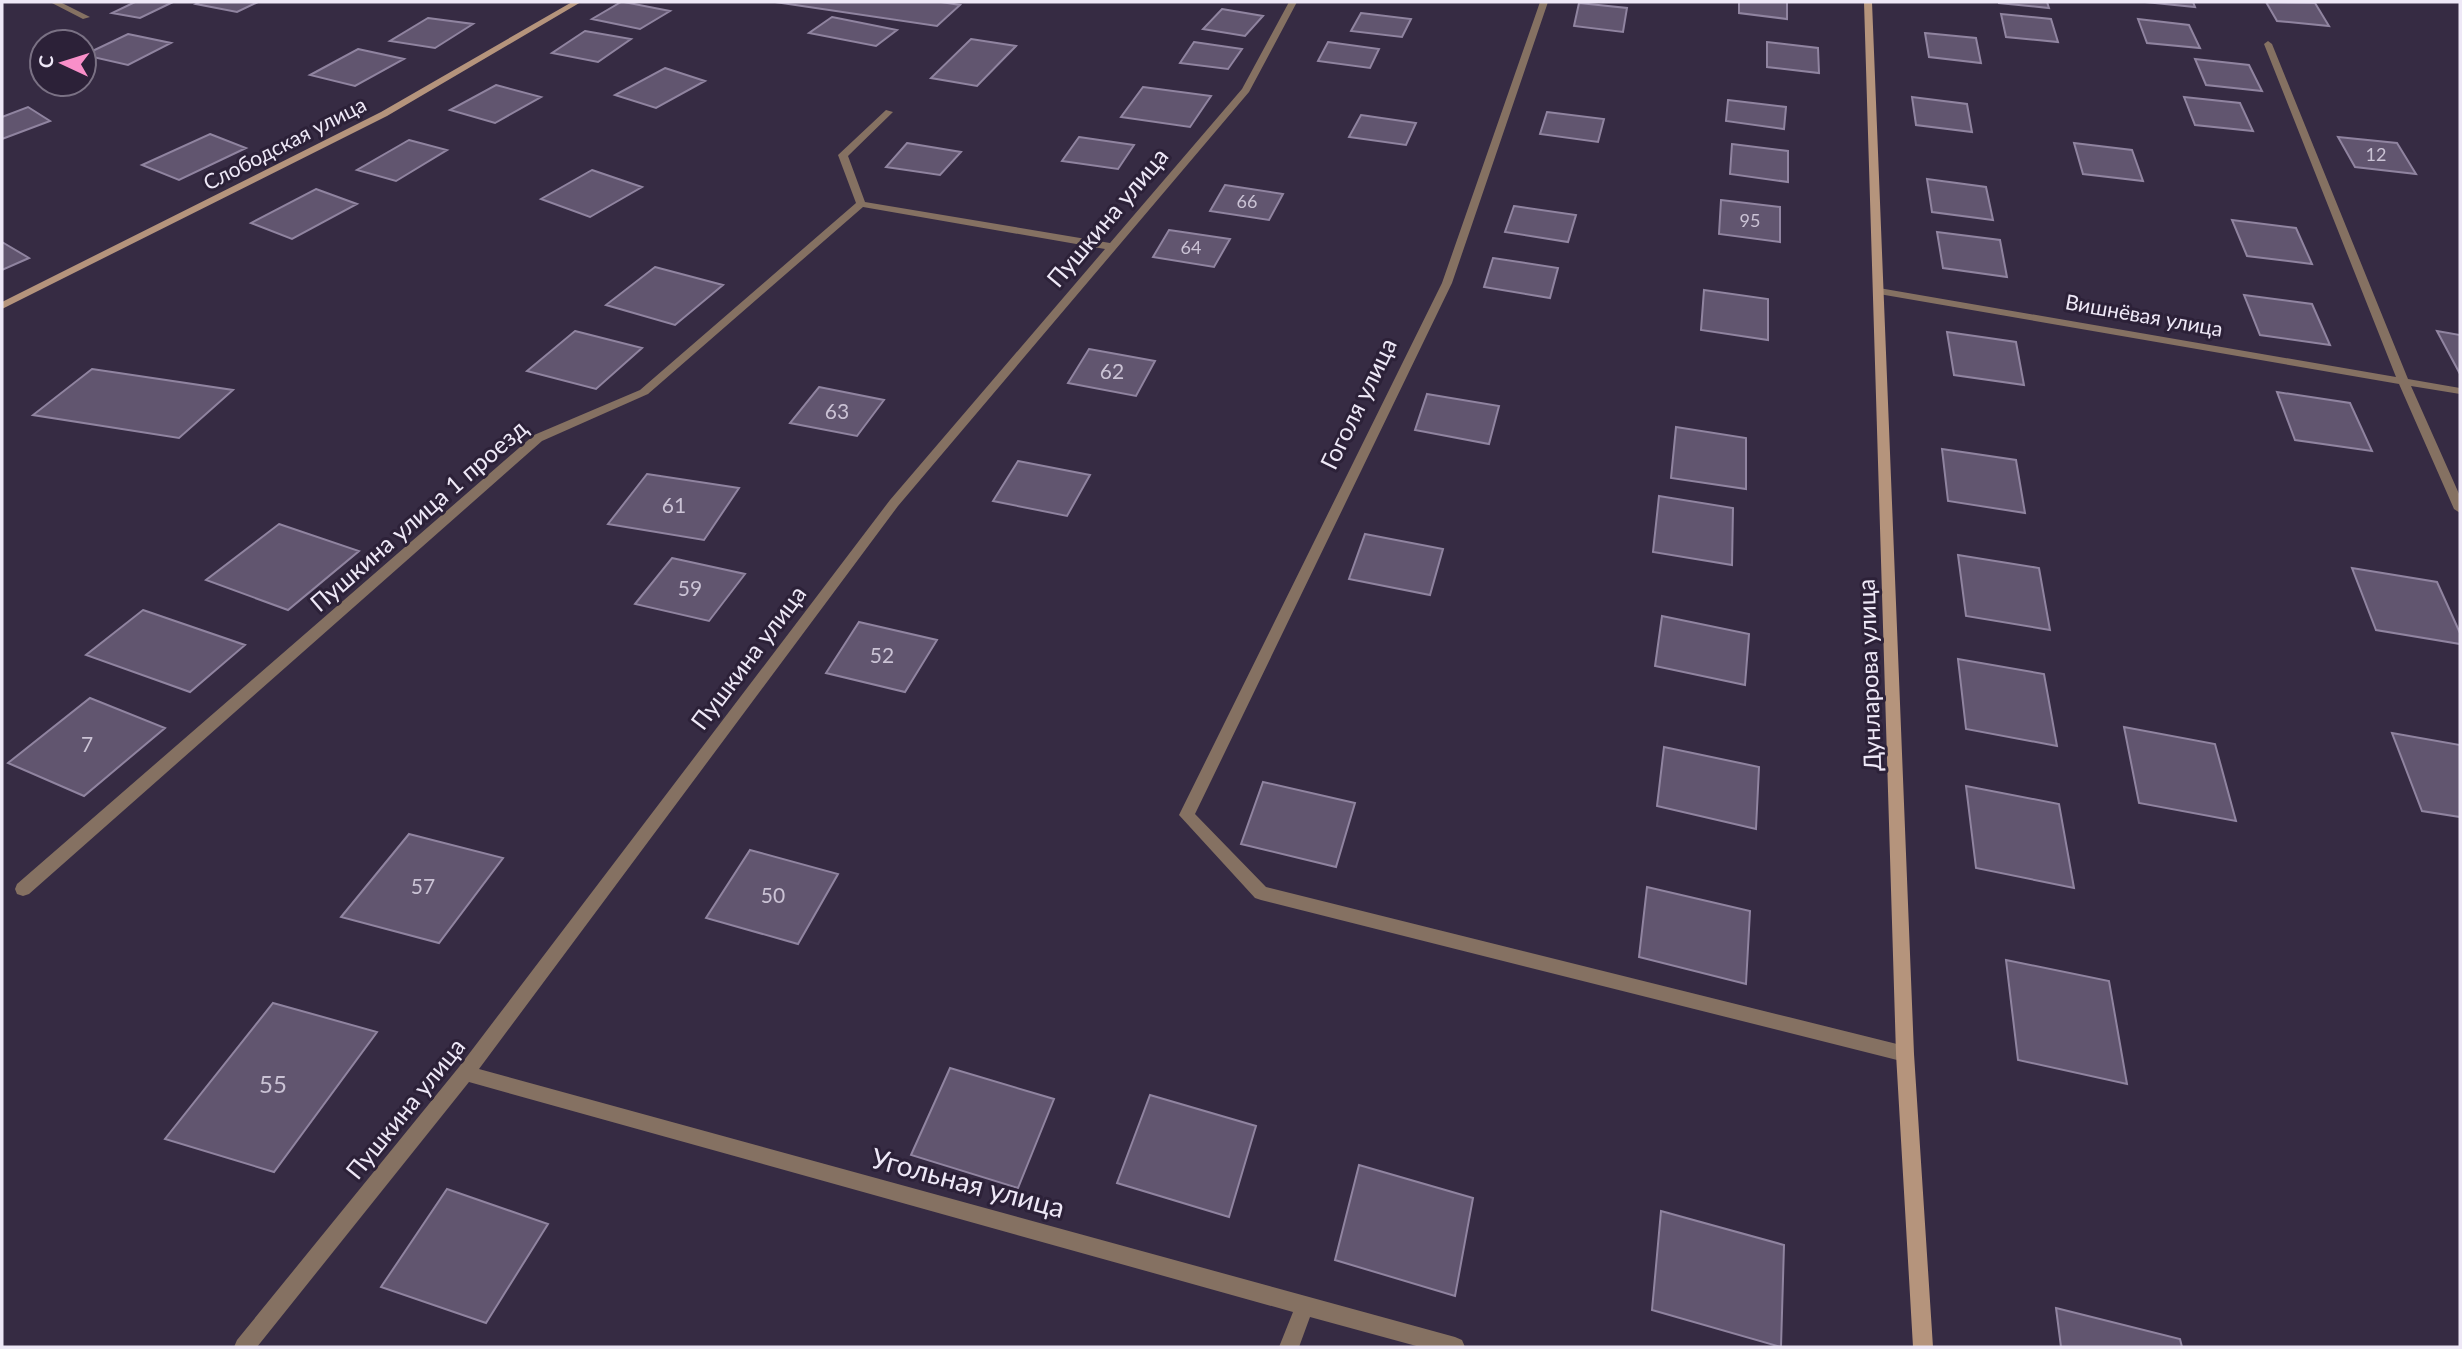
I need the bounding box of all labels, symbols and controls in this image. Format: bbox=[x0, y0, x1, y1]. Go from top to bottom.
north arrow bbox=[28, 28, 98, 98]
text: С bbox=[34, 54, 57, 69]
street label: Слободская улица bbox=[199, 91, 370, 194]
street label: Пушкина улица bbox=[1040, 142, 1174, 293]
house number: 12 bbox=[2366, 143, 2386, 165]
house number: 66 bbox=[1237, 190, 1257, 212]
house number: 95 bbox=[1740, 209, 1760, 231]
house number: 64 bbox=[1181, 236, 1201, 258]
street label: Вишнёвая улица bbox=[2064, 288, 2225, 341]
street label: Гоголя улица bbox=[1313, 333, 1402, 474]
house number: 62 bbox=[1100, 358, 1124, 383]
house number: 63 bbox=[825, 398, 849, 423]
street label: Пушкина улица 1 проезд bbox=[304, 413, 532, 617]
house number: 61 bbox=[662, 492, 686, 517]
house number: 59 bbox=[678, 575, 702, 600]
street label: Пушкина улица bbox=[684, 579, 811, 735]
street label: Дунларова улица bbox=[1851, 579, 1886, 772]
house number: 52 bbox=[870, 642, 894, 667]
house number: 7 bbox=[81, 731, 93, 756]
house number: 57 bbox=[411, 873, 435, 898]
house number: 50 bbox=[761, 882, 785, 907]
street label: Пушкина улица bbox=[339, 1032, 470, 1184]
house number: 55 bbox=[259, 1069, 287, 1098]
street label: Угольная улица bbox=[868, 1140, 1069, 1224]

